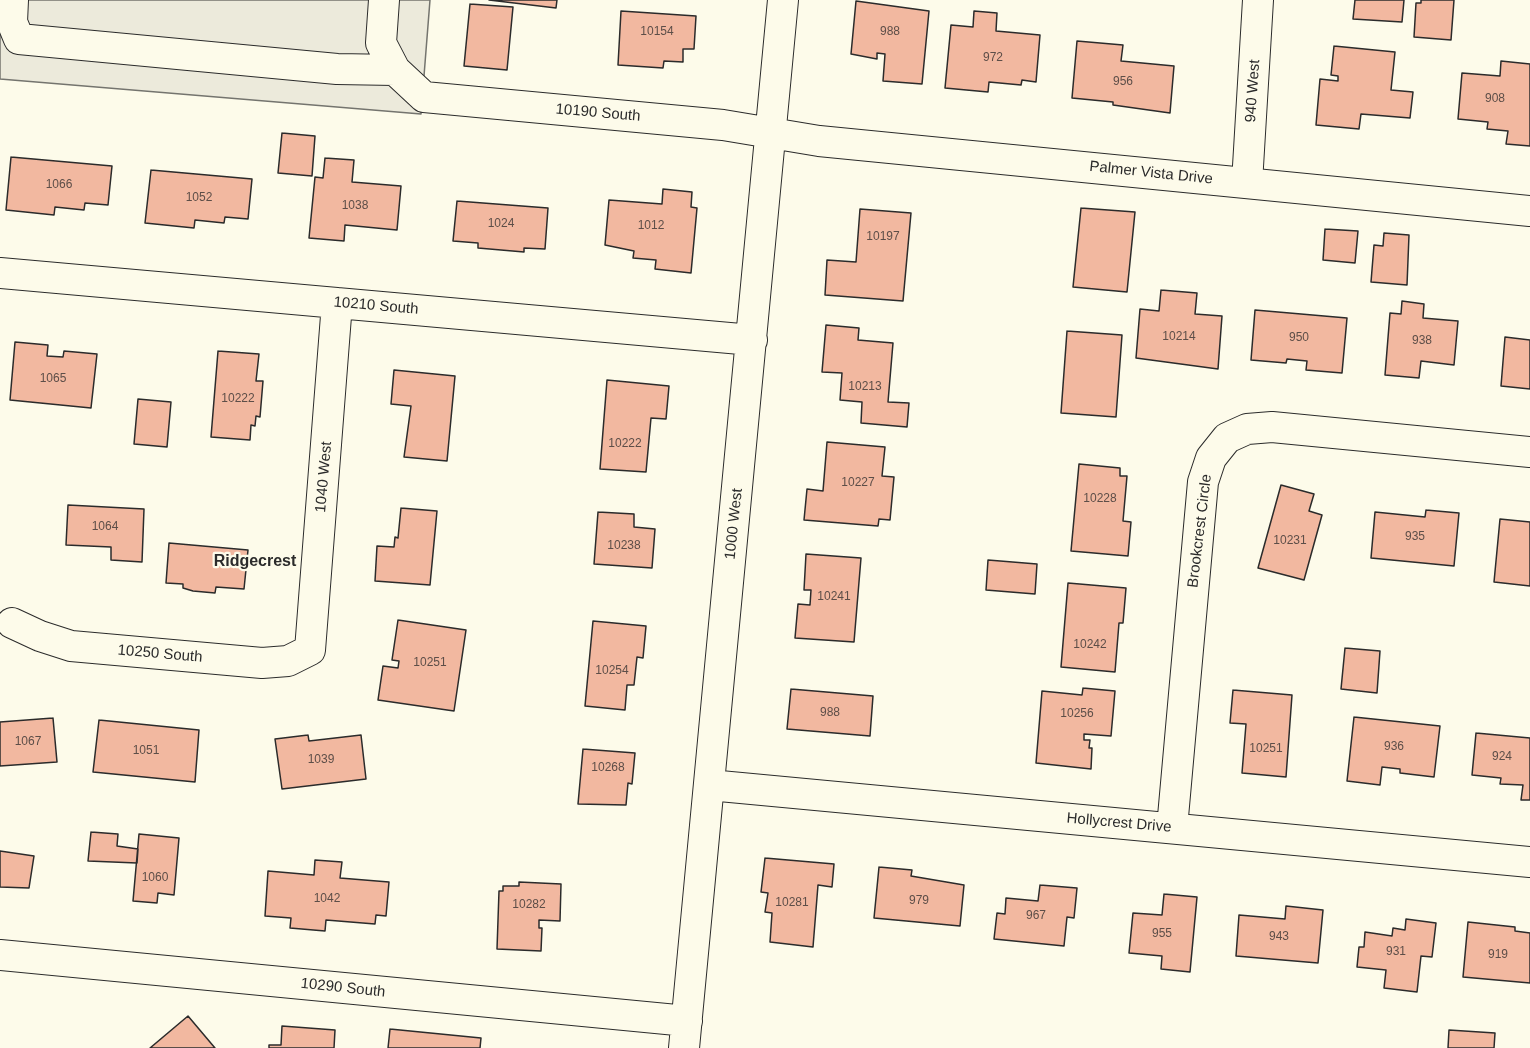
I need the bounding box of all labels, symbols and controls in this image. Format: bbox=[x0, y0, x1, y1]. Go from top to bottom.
house number: 10154 bbox=[640, 25, 674, 39]
house number: 988 bbox=[880, 25, 900, 39]
house number: 972 bbox=[983, 51, 1003, 65]
street label: 940 West bbox=[1242, 59, 1264, 123]
house number: 956 bbox=[1113, 75, 1133, 89]
house number: 908 bbox=[1485, 92, 1505, 106]
street label: 10190 South bbox=[555, 100, 641, 126]
street label: Palmer Vista Drive bbox=[1088, 158, 1214, 188]
house number: 1066 bbox=[46, 178, 72, 192]
house number: 1052 bbox=[186, 191, 212, 205]
house number: 1038 bbox=[342, 199, 368, 213]
house number: 1024 bbox=[488, 217, 514, 231]
house number: 1012 bbox=[638, 219, 664, 233]
house number: 10197 bbox=[866, 230, 900, 244]
street label: 10210 South bbox=[333, 293, 419, 319]
house number: 10214 bbox=[1162, 330, 1196, 344]
house number: 950 bbox=[1289, 331, 1309, 345]
house number: 938 bbox=[1412, 334, 1432, 348]
house number: 1065 bbox=[40, 372, 66, 386]
house number: 10213 bbox=[848, 380, 882, 394]
house number: 10222 bbox=[221, 392, 255, 406]
house number: 10222 bbox=[608, 437, 642, 451]
street label: 1040 West bbox=[312, 441, 336, 513]
street label: Brookcrest Circle bbox=[1184, 473, 1216, 589]
house number: 10227 bbox=[841, 476, 875, 490]
street label: 1000 West bbox=[721, 488, 747, 560]
house number: 10228 bbox=[1083, 492, 1117, 506]
house number: 1064 bbox=[92, 520, 118, 534]
house number: 935 bbox=[1405, 530, 1425, 544]
house number: 10231 bbox=[1273, 534, 1307, 548]
house number: 10238 bbox=[607, 539, 641, 553]
district label: Ridgecrest bbox=[214, 552, 296, 572]
house number: 10241 bbox=[817, 590, 851, 604]
house number: 10242 bbox=[1073, 638, 1107, 652]
street label: 10250 South bbox=[117, 641, 203, 667]
house number: 10251 bbox=[413, 656, 447, 670]
house number: 10254 bbox=[595, 664, 629, 678]
house number: 988 bbox=[820, 706, 840, 720]
house number: 10256 bbox=[1060, 707, 1094, 721]
house number: 1067 bbox=[15, 735, 41, 749]
house number: 936 bbox=[1384, 740, 1404, 754]
house number: 10251 bbox=[1249, 742, 1283, 756]
house number: 1051 bbox=[133, 744, 159, 758]
house number: 924 bbox=[1492, 750, 1512, 764]
house number: 1039 bbox=[308, 753, 334, 767]
house number: 10268 bbox=[591, 761, 625, 775]
street label: Hollycrest Drive bbox=[1066, 809, 1172, 837]
house number: 1060 bbox=[142, 871, 168, 885]
house number: 1042 bbox=[314, 892, 340, 906]
house number: 979 bbox=[909, 894, 929, 908]
house number: 10281 bbox=[775, 896, 809, 910]
house number: 10282 bbox=[512, 898, 546, 912]
house number: 967 bbox=[1026, 909, 1046, 923]
house number: 955 bbox=[1152, 927, 1172, 941]
house number: 943 bbox=[1269, 930, 1289, 944]
house number: 931 bbox=[1386, 945, 1406, 959]
house number: 919 bbox=[1488, 948, 1508, 962]
street label: 10290 South bbox=[300, 975, 386, 1001]

